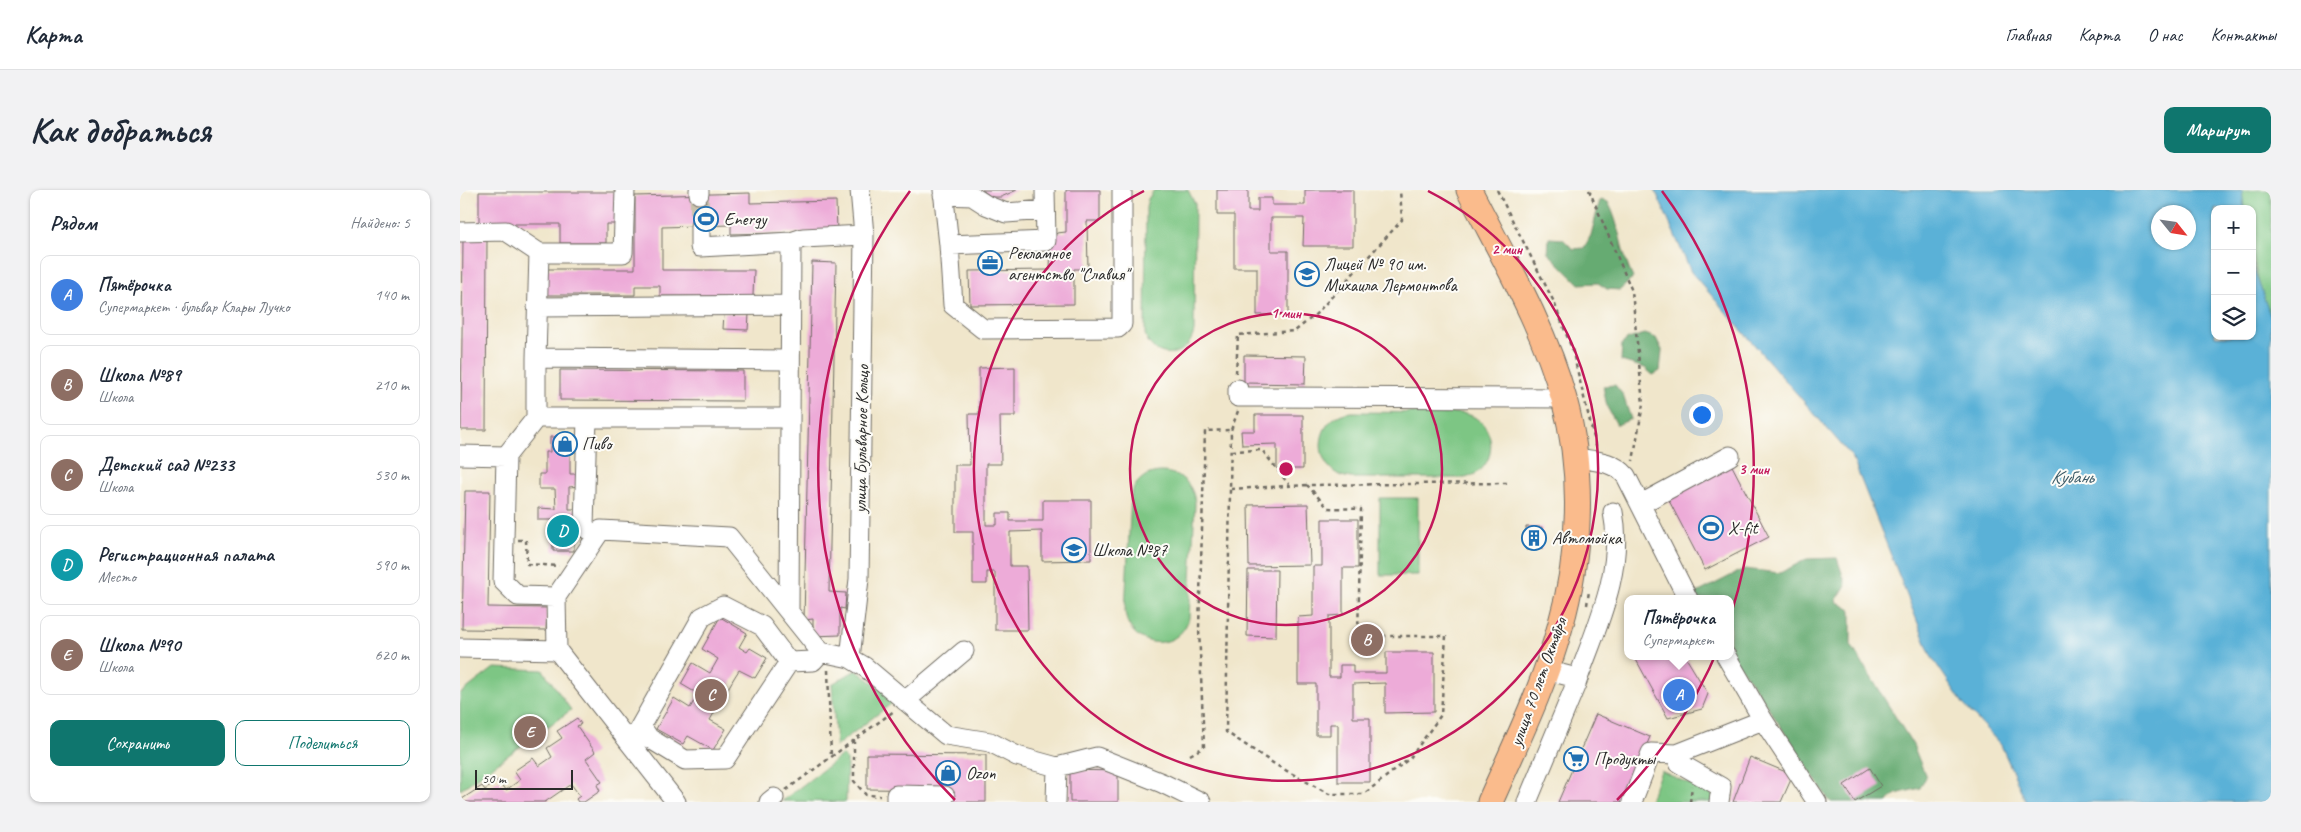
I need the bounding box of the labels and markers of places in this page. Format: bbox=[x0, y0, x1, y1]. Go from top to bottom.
sports icon: Energy bbox=[693, 206, 719, 232]
place label: Energy bbox=[724, 208, 768, 230]
place label: Рекламное агентство "Славия" bbox=[1008, 242, 1132, 285]
office icon: Рекламное агентство "Славия" bbox=[977, 250, 1003, 276]
place label: Лицей № 90 им. Михаила Лермонтова bbox=[1324, 253, 1459, 296]
school or university icon: Лицей № 90 им. Михаила Лермонтова bbox=[1294, 261, 1320, 287]
shop icon: Пиво bbox=[552, 431, 578, 457]
place label: Пиво bbox=[582, 433, 613, 455]
centre of rings bbox=[1277, 460, 1295, 478]
pin: D bbox=[547, 512, 579, 550]
sports icon: X-fit bbox=[1698, 515, 1724, 541]
place label: X-fit bbox=[1728, 517, 1760, 539]
building icon: Автомойка bbox=[1521, 525, 1547, 551]
place label: Автомойка bbox=[1552, 527, 1623, 549]
school or university icon: Школа №87 bbox=[1061, 537, 1087, 563]
place label: Школа №87 bbox=[1092, 539, 1168, 561]
pin: B bbox=[1351, 621, 1383, 659]
pin: C bbox=[695, 676, 727, 714]
pin: A bbox=[1663, 676, 1695, 714]
pin: E bbox=[514, 713, 546, 751]
supermarket icon: Продукты bbox=[1563, 746, 1589, 772]
place label: Продукты bbox=[1594, 748, 1657, 770]
shop icon: Ozon bbox=[935, 760, 961, 786]
place label: Ozon bbox=[966, 762, 996, 784]

